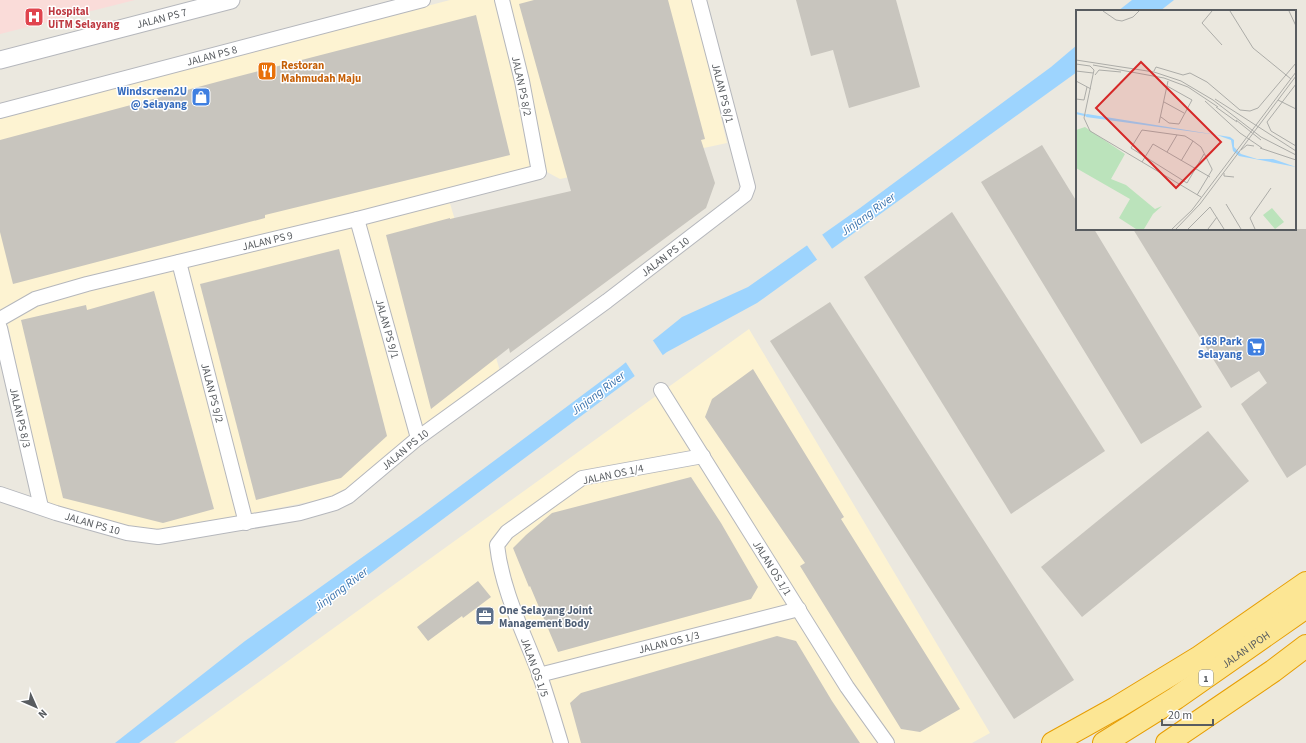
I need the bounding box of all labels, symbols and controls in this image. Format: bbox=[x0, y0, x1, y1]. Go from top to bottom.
place label: Hospital UiTM Selayang bbox=[48, 4, 119, 32]
street label: JALAN PS 7 bbox=[135, 5, 189, 32]
hospital icon: Hospital UiTM Selayang bbox=[23, 6, 45, 28]
inset map bbox=[1076, 10, 1296, 230]
street label: JALAN PS 8 bbox=[185, 42, 239, 70]
street label: JALAN PS 8/2 bbox=[508, 55, 535, 117]
place label: Restoran Mahmudah Maju bbox=[281, 58, 361, 86]
restaurant icon: Restoran Mahmudah Maju bbox=[256, 60, 278, 82]
street label: JALAN PS 8/1 bbox=[708, 62, 737, 124]
place label: Windscreen2U @ Selayang bbox=[117, 84, 187, 112]
shop icon: Windscreen2U @ Selayang bbox=[190, 86, 212, 108]
water label: Jinjang River bbox=[837, 188, 900, 241]
street label: JALAN PS 9 bbox=[241, 228, 294, 254]
street label: JALAN PS 10 bbox=[638, 233, 693, 280]
street label: JALAN PS 9/1 bbox=[372, 298, 403, 360]
place label: 168 Park Selayang bbox=[1198, 334, 1242, 362]
supermarket icon: 168 Park Selayang bbox=[1245, 336, 1267, 358]
street label: JALAN PS 9/2 bbox=[197, 362, 227, 424]
water label: Jinjang River bbox=[567, 367, 630, 420]
street label: JALAN PS 8/3 bbox=[6, 386, 34, 449]
street label: JALAN PS 10 bbox=[378, 426, 432, 474]
street label: JALAN OS 1/4 bbox=[581, 461, 646, 488]
street label: JALAN PS 10 bbox=[63, 509, 122, 539]
street label: JALAN OS 1/1 bbox=[749, 538, 795, 599]
water label: Jinjang River bbox=[310, 563, 373, 616]
place label: One Selayang Joint Management Body bbox=[499, 603, 593, 631]
office icon: One Selayang Joint Management Body bbox=[474, 605, 496, 627]
street label: JALAN OS 1/3 bbox=[637, 628, 701, 657]
street label: JALAN IPOH bbox=[1219, 628, 1273, 672]
street label: JALAN OS 1/5 bbox=[517, 635, 552, 699]
road number: 1 bbox=[1199, 670, 1213, 686]
north arrow bbox=[16, 687, 56, 727]
scale bar bbox=[1162, 701, 1213, 727]
text: N bbox=[35, 706, 51, 722]
text: 20 m bbox=[1168, 707, 1192, 724]

